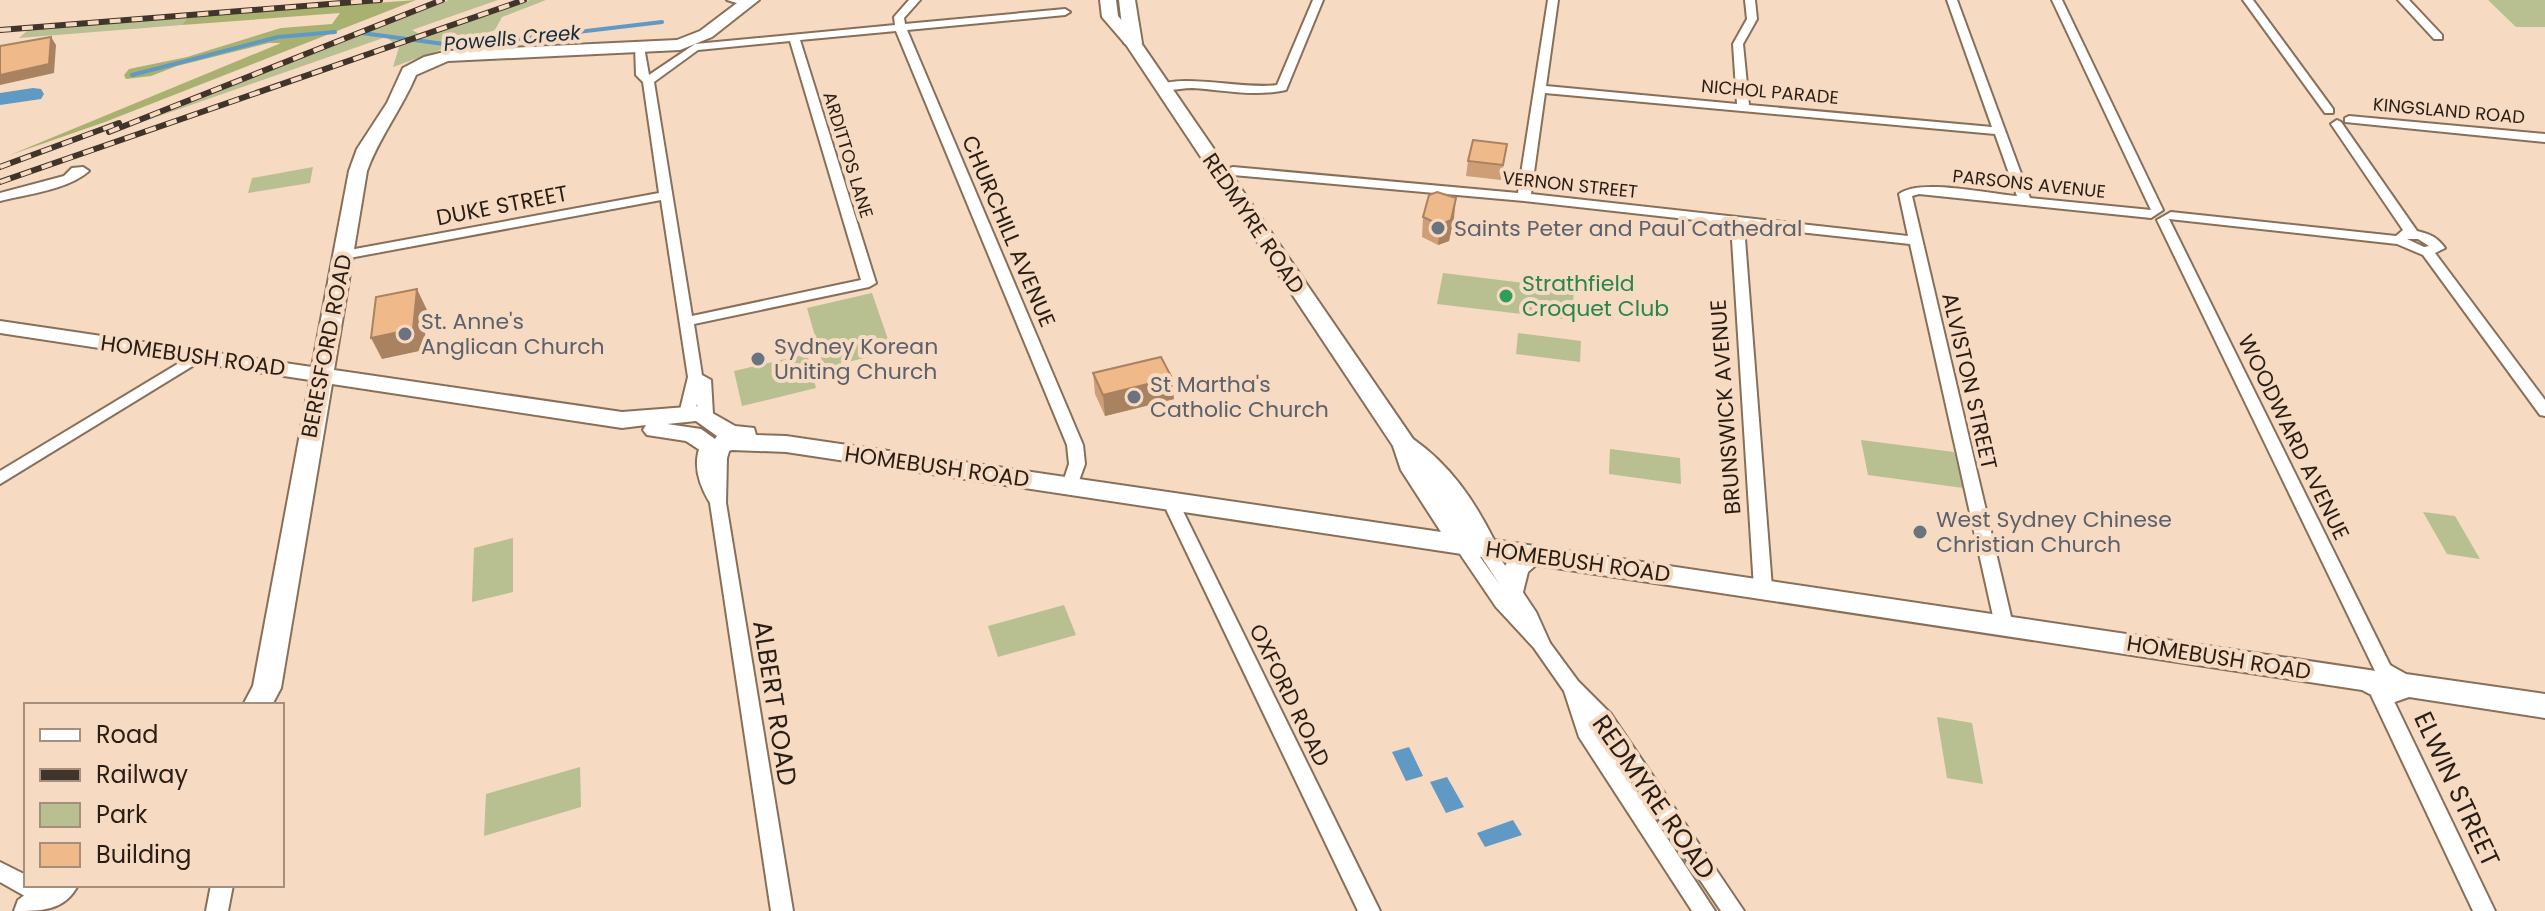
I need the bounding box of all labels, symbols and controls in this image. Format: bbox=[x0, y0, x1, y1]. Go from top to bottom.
water label: Powells Creek bbox=[442, 18, 583, 58]
street label: NICHOL PARADE bbox=[1700, 73, 1840, 110]
street label: ARDITTOS LANE bbox=[817, 89, 880, 221]
street label: KINGSLAND ROAD bbox=[2372, 91, 2526, 130]
street label: CHURCHILL AVENUE bbox=[954, 131, 1063, 332]
street label: REDMYRE ROAD bbox=[1195, 147, 1312, 300]
street label: PARSONS AVENUE bbox=[1951, 163, 2107, 204]
street label: VERNON STREET bbox=[1501, 165, 1639, 204]
street label: DUKE STREET bbox=[434, 178, 571, 233]
place label: Saints Peter and Paul Cathedral bbox=[1454, 213, 1802, 244]
marker: Saints Peter and Paul Cathedral bbox=[1429, 219, 1447, 237]
street label: BERESFORD ROAD bbox=[293, 252, 360, 441]
place label: Strathfield Croquet Club bbox=[1522, 268, 1669, 324]
marker: Strathfield Croquet Club bbox=[1497, 287, 1515, 305]
street label: ALVISTON STREET bbox=[1934, 290, 2005, 473]
street label: BRUNSWICK AVENUE bbox=[1703, 298, 1748, 516]
place label: St. Anne's Anglican Church bbox=[421, 306, 605, 362]
marker: St. Anne's Anglican Church bbox=[396, 325, 414, 343]
street label: HOMEBUSH ROAD bbox=[99, 327, 287, 384]
street label: WOODWARD AVENUE bbox=[2230, 329, 2357, 545]
place label: Sydney Korean Uniting Church bbox=[774, 331, 938, 387]
marker: Sydney Korean Uniting Church bbox=[749, 350, 767, 368]
place label: St Martha's Catholic Church bbox=[1150, 369, 1329, 425]
marker: St Martha's Catholic Church bbox=[1125, 388, 1143, 406]
street label: HOMEBUSH ROAD bbox=[843, 438, 1031, 495]
place label: West Sydney Chinese Christian Church bbox=[1936, 504, 2172, 560]
marker: West Sydney Chinese Christian Church bbox=[1911, 523, 1929, 541]
street label: HOMEBUSH ROAD bbox=[1484, 533, 1672, 590]
street label: ALBERT ROAD bbox=[744, 618, 806, 788]
street label: OXFORD ROAD bbox=[1242, 619, 1338, 772]
street label: HOMEBUSH ROAD bbox=[2125, 628, 2313, 687]
legend bbox=[24, 703, 284, 887]
street label: ELWIN STREET bbox=[2405, 706, 2509, 872]
street label: REDMYRE ROAD bbox=[1584, 707, 1724, 887]
text: Road bbox=[96, 718, 158, 751]
text: Railway bbox=[96, 758, 189, 791]
text: Park bbox=[96, 798, 148, 831]
text: Building bbox=[96, 838, 192, 871]

